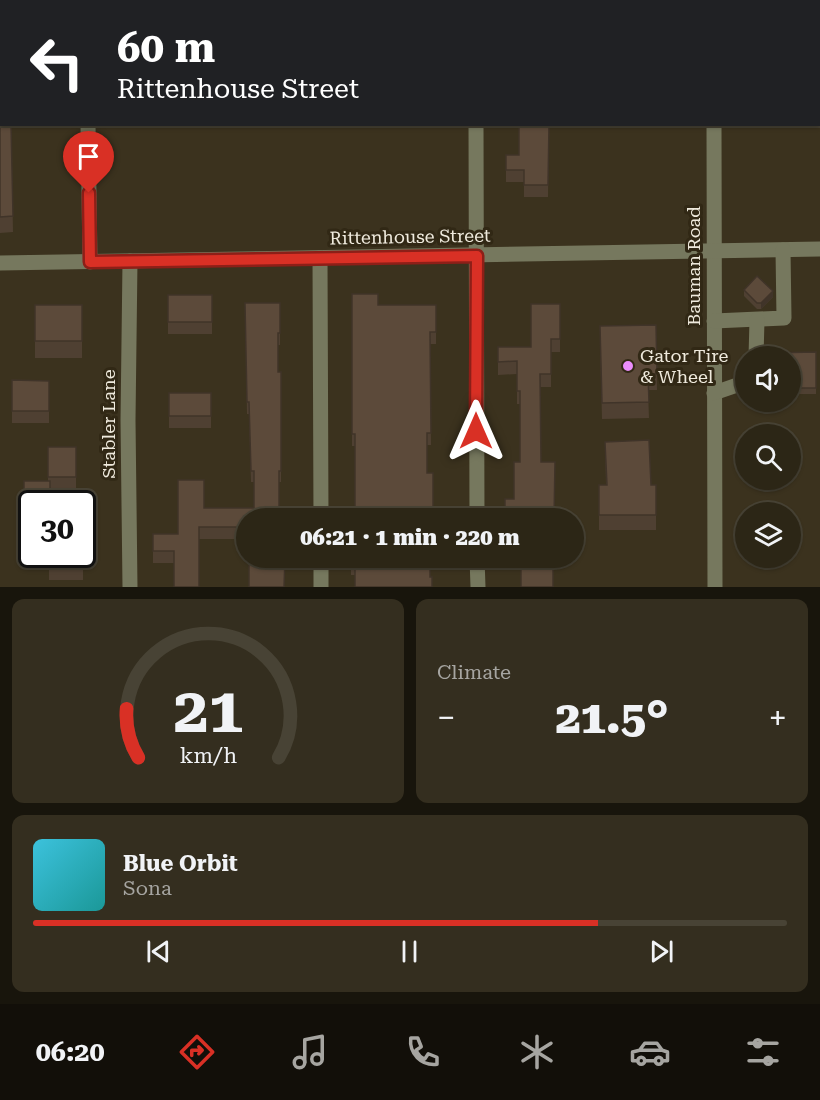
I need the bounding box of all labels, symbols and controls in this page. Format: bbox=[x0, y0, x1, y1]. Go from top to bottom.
text: 60 m bbox=[117, 23, 215, 72]
icon: left bbox=[18, 24, 96, 102]
text: Rittenhouse Street bbox=[117, 73, 359, 105]
pin bbox=[63, 131, 114, 193]
icon: arrive bbox=[72, 140, 105, 173]
street label: Bauman Road bbox=[683, 206, 704, 326]
street label: Rittenhouse Street bbox=[329, 225, 491, 248]
place label: Gator Tire & Wheel bbox=[640, 345, 728, 387]
map controls bbox=[735, 346, 801, 568]
button: sound bbox=[735, 346, 801, 412]
marker: Gator Tire & Wheel bbox=[621, 359, 635, 373]
street label: Stabler Lane bbox=[98, 369, 119, 479]
position arrow bbox=[444, 399, 508, 463]
button: search bbox=[735, 424, 801, 490]
speed limit sign: 30 bbox=[18, 490, 96, 568]
button: layers bbox=[735, 502, 801, 568]
text: 06:21 · 1 min · 220 m bbox=[300, 525, 520, 550]
text: Climate bbox=[437, 660, 511, 684]
text: 21 bbox=[173, 674, 243, 747]
text: 21.5° bbox=[555, 691, 669, 744]
text: − bbox=[437, 698, 455, 737]
text: + bbox=[769, 698, 787, 737]
text: km/h bbox=[179, 743, 237, 768]
text: Blue Orbit bbox=[123, 851, 238, 876]
text: Sona bbox=[123, 876, 172, 900]
icon: previous bbox=[142, 935, 175, 968]
icon: pause bbox=[393, 935, 426, 968]
icon: next bbox=[645, 935, 678, 968]
icon: directions bbox=[176, 1031, 218, 1073]
icon: music bbox=[289, 1031, 331, 1073]
icon: phone bbox=[402, 1031, 444, 1073]
icon: climate bbox=[516, 1031, 558, 1073]
icon: car bbox=[629, 1031, 671, 1073]
icon: filters bbox=[742, 1031, 784, 1073]
text: 06:20 bbox=[36, 1036, 105, 1068]

